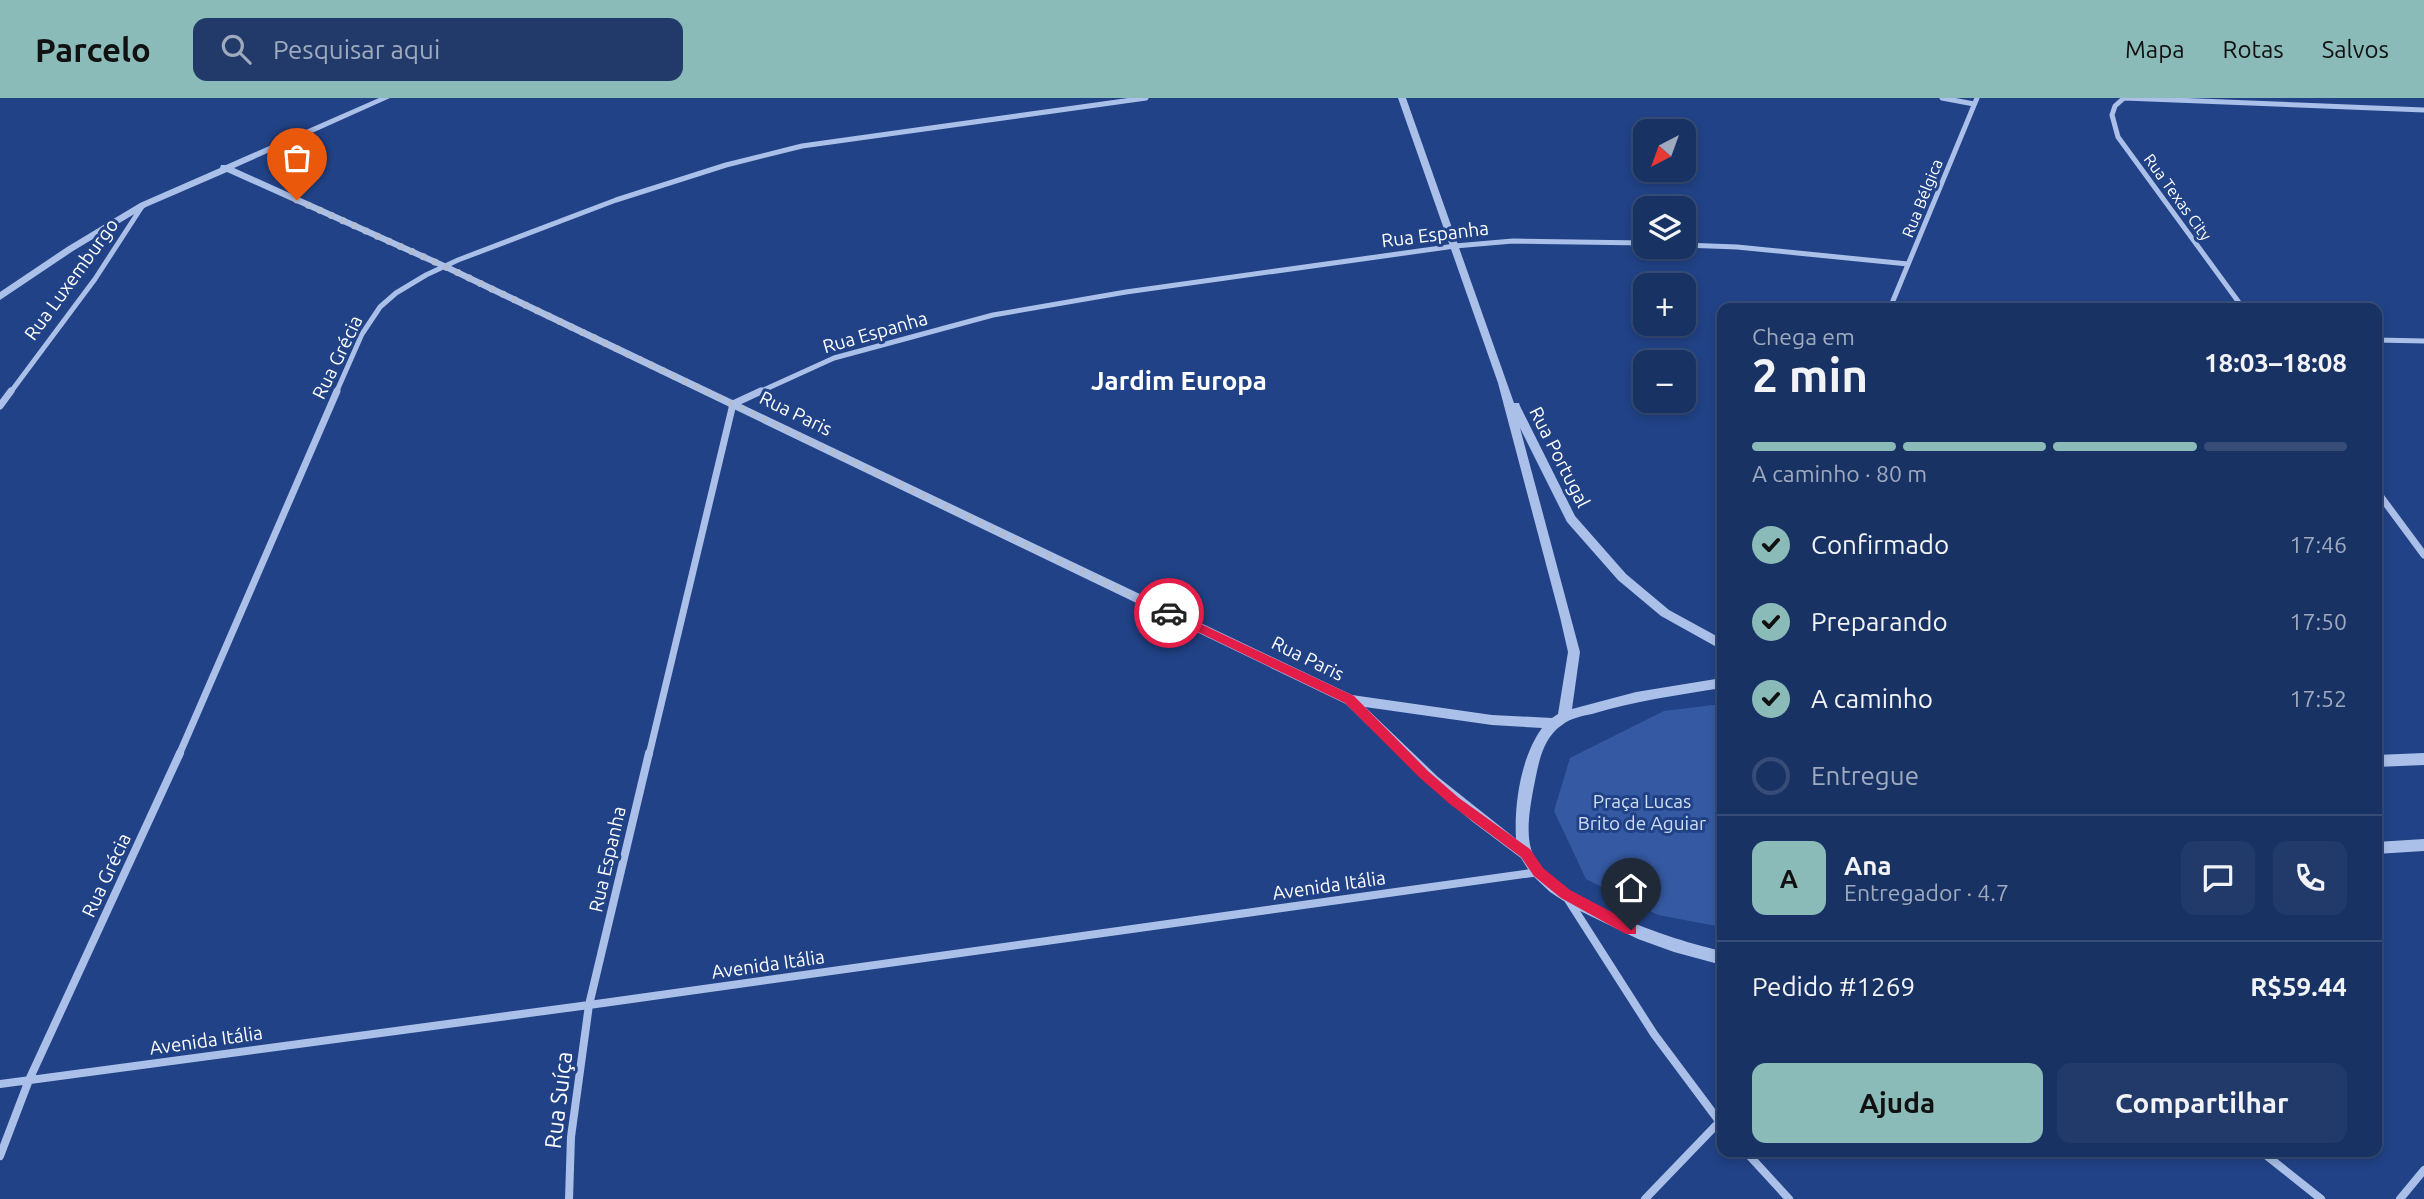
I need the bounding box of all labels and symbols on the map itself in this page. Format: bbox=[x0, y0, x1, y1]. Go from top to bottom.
north arrow bbox=[1633, 119, 1696, 182]
pin bbox=[267, 128, 327, 200]
street label: Rua Texas City bbox=[2141, 150, 2216, 244]
street label: Rua Bélgica bbox=[1898, 156, 1946, 240]
street label: Rua Luxemburgo bbox=[20, 214, 122, 344]
street label: Rua Espanha bbox=[1380, 216, 1490, 252]
street label: Rua Espanha bbox=[820, 307, 930, 357]
street label: Rua Grécia bbox=[307, 312, 367, 402]
district label: Jardim Europa bbox=[1091, 366, 1267, 395]
street label: Rua Paris bbox=[756, 386, 836, 440]
street label: Rua Portugal bbox=[1525, 403, 1595, 511]
courier bbox=[1134, 578, 1204, 648]
street label: Rua Paris bbox=[1268, 631, 1348, 685]
park label: Praça Lucas Brito de Aguiar bbox=[1578, 790, 1706, 834]
street label: Rua Espanha bbox=[584, 804, 630, 914]
street label: Rua Grécia bbox=[77, 829, 135, 921]
pin bbox=[1601, 858, 1661, 930]
street label: Avenida Itália bbox=[1271, 866, 1387, 904]
street label: Avenida Itália bbox=[710, 945, 826, 983]
street label: Avenida Itália bbox=[148, 1021, 264, 1059]
street label: Rua Suíça bbox=[540, 1050, 576, 1150]

